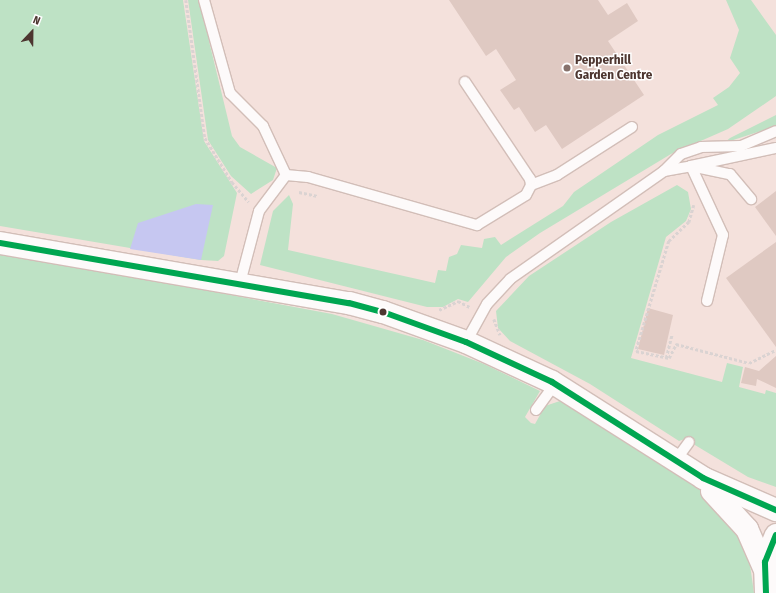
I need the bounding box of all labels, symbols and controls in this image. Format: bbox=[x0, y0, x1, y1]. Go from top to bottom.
north arrow bbox=[12, 12, 52, 52]
text: N bbox=[31, 13, 42, 28]
place label: Pepperhill Garden Centre bbox=[575, 53, 652, 84]
marker: Pepperhill Garden Centre bbox=[562, 63, 572, 73]
unlabelled marker bbox=[378, 307, 388, 317]

